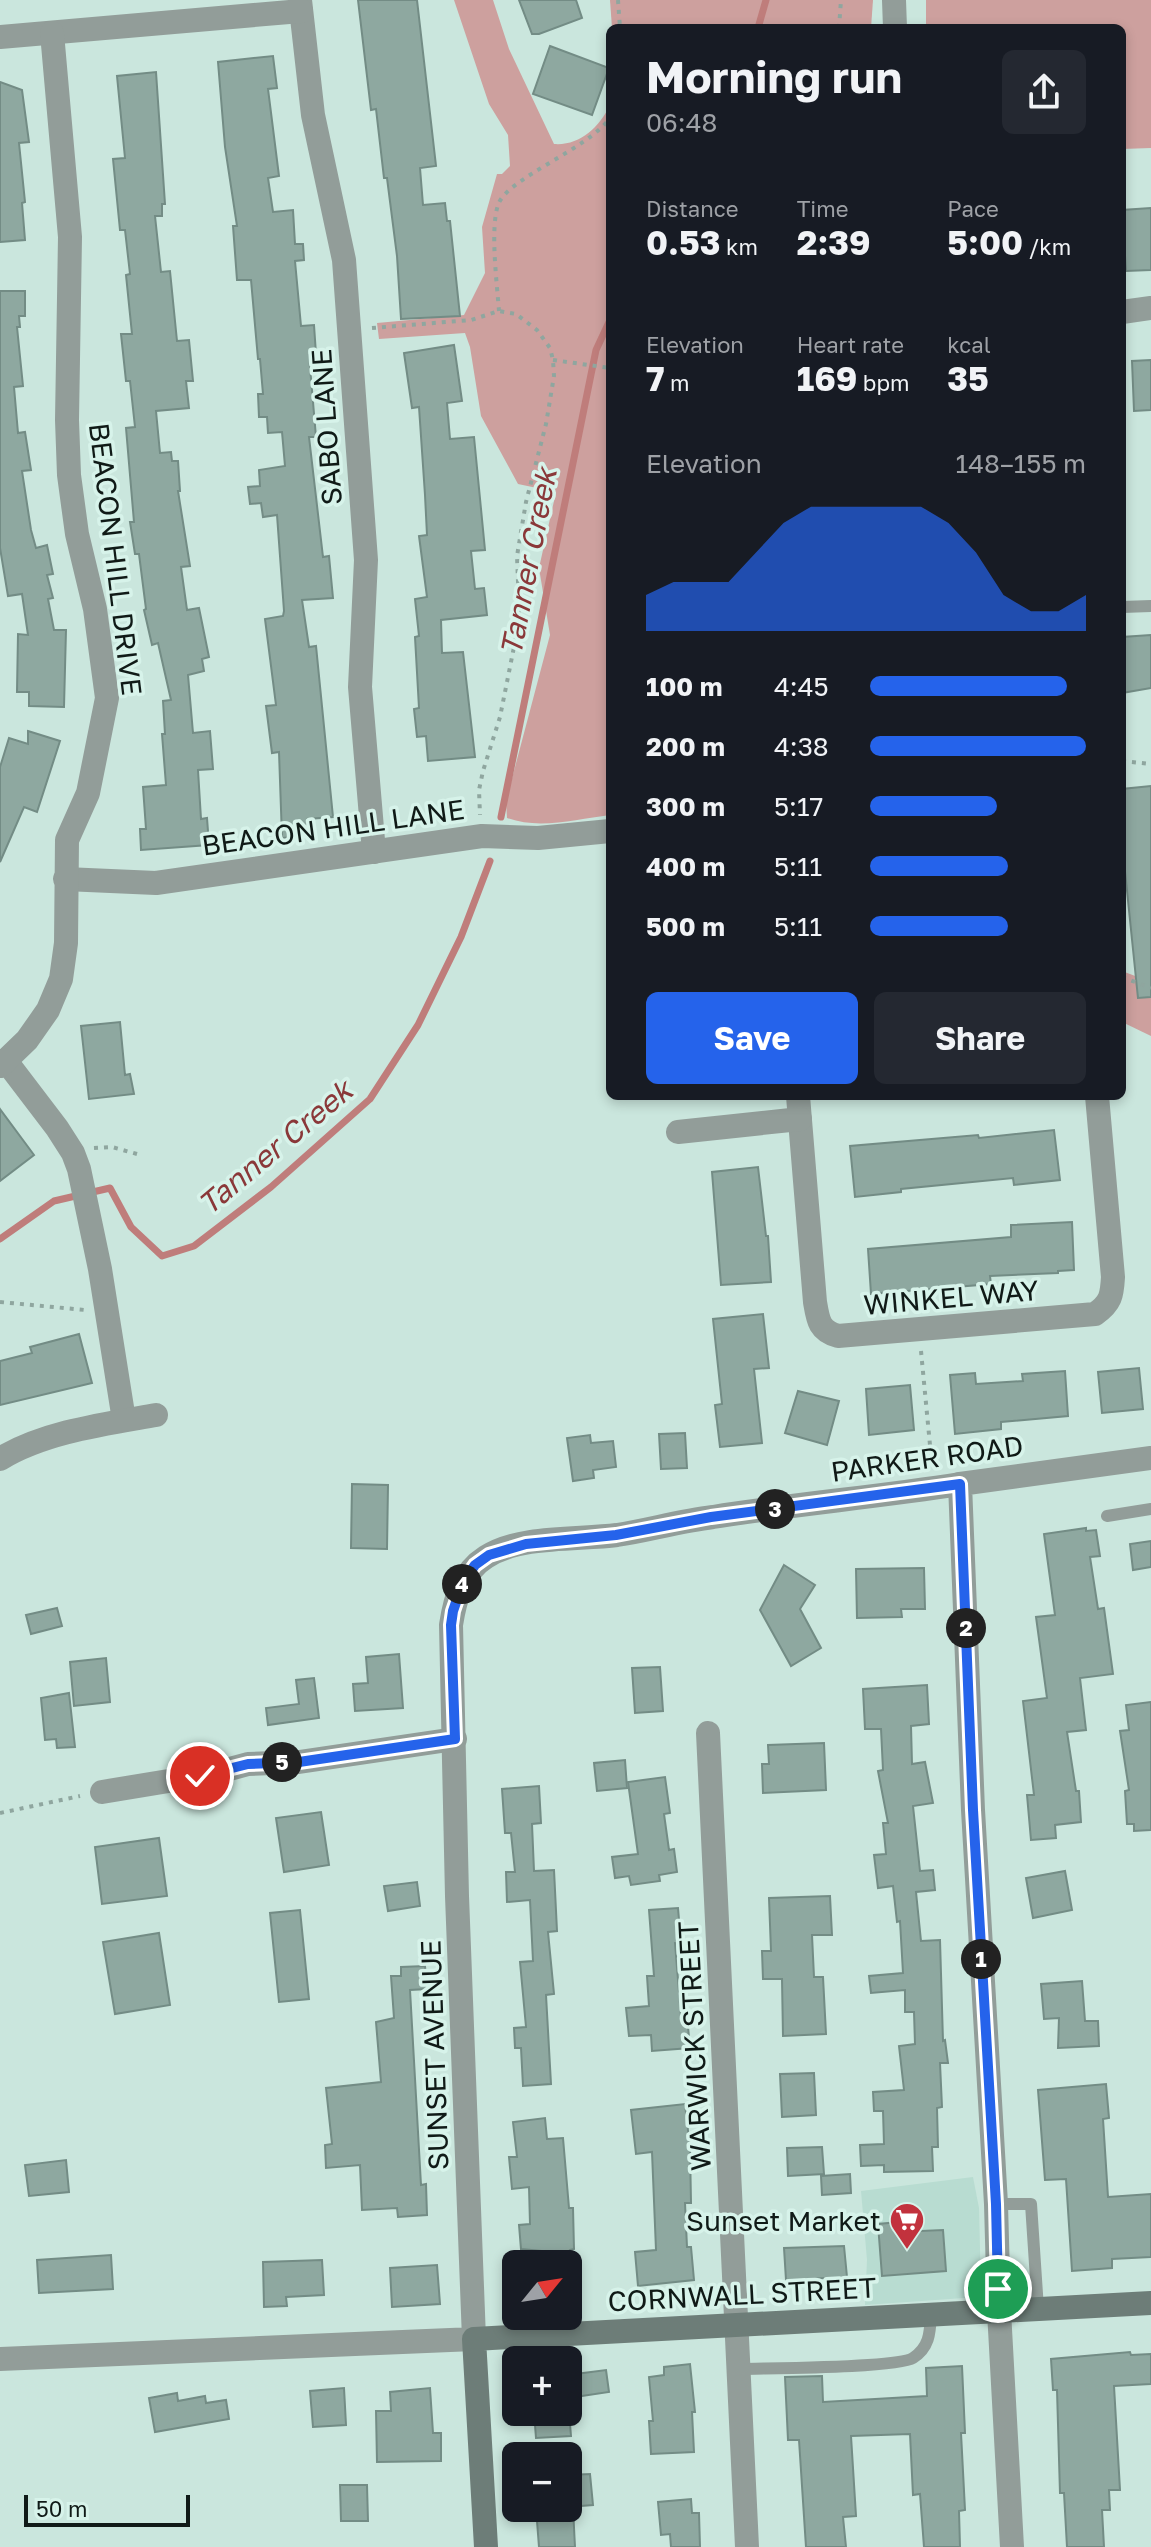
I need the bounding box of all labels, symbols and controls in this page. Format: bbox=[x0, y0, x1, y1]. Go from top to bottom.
text: Morning run bbox=[646, 50, 902, 103]
button: share bbox=[1002, 50, 1086, 134]
text: 06:48 bbox=[646, 107, 717, 138]
text: Distance bbox=[646, 195, 738, 222]
text: Time bbox=[797, 195, 848, 222]
text: Pace bbox=[947, 195, 999, 222]
text: 0.53 bbox=[646, 222, 720, 262]
text: 2:39 bbox=[797, 222, 871, 262]
text: 5:00 bbox=[947, 222, 1023, 262]
text: km bbox=[720, 233, 758, 260]
text: /km bbox=[1023, 233, 1071, 260]
text: Elevation bbox=[646, 331, 744, 358]
text: Heart rate bbox=[797, 331, 904, 358]
text: kcal bbox=[947, 331, 991, 358]
street label: SABO LANE bbox=[304, 348, 348, 506]
text: 7 bbox=[646, 358, 665, 398]
text: 169 bbox=[797, 358, 857, 398]
text: 35 bbox=[947, 358, 989, 398]
text: m bbox=[665, 369, 690, 396]
text: bpm bbox=[857, 369, 909, 396]
street label: BEACON HILL DRIVE bbox=[83, 421, 149, 697]
text: Elevation bbox=[646, 448, 762, 479]
text: 148–155 m bbox=[956, 448, 1086, 479]
water label: Tanner Creek bbox=[492, 462, 564, 659]
text: 100 m bbox=[646, 671, 722, 702]
text: 4:45 bbox=[774, 671, 829, 702]
text: 200 m bbox=[646, 731, 725, 762]
text: 4:38 bbox=[774, 731, 829, 762]
text: 300 m bbox=[646, 791, 725, 822]
text: 5:17 bbox=[774, 791, 823, 822]
street label: BEACON HILL LANE bbox=[199, 792, 467, 862]
text: 400 m bbox=[646, 851, 725, 882]
text: 5:11 bbox=[774, 851, 822, 882]
text: 500 m bbox=[646, 911, 725, 942]
text: 5:11 bbox=[774, 911, 822, 942]
button: Save bbox=[646, 992, 858, 1084]
button: Share bbox=[874, 992, 1086, 1084]
water label: Tanner Creek bbox=[191, 1070, 362, 1222]
street label: WINKEL WAY bbox=[862, 1273, 1040, 1321]
street label: PARKER ROAD bbox=[829, 1428, 1025, 1488]
pin: 3 bbox=[755, 1489, 795, 1529]
text: 3 bbox=[768, 1495, 782, 1522]
pin: 4 bbox=[442, 1564, 482, 1604]
text: 4 bbox=[455, 1570, 469, 1597]
pin: 2 bbox=[946, 1608, 986, 1648]
text: 2 bbox=[959, 1614, 973, 1641]
pin bbox=[166, 1742, 234, 1810]
pin: 5 bbox=[262, 1742, 302, 1782]
text: 5 bbox=[275, 1748, 289, 1775]
icon: check bbox=[178, 1754, 222, 1798]
street label: WARWICK STREET bbox=[671, 1920, 717, 2172]
street label: SUNSET AVENUE bbox=[413, 1939, 455, 2171]
pin: 1 bbox=[961, 1939, 1001, 1979]
text: 1 bbox=[975, 1945, 987, 1972]
supermarket icon: Sunset Market bbox=[888, 2201, 926, 2251]
place label: Sunset Market bbox=[686, 2204, 881, 2237]
north arrow bbox=[502, 2250, 582, 2330]
map controls bbox=[502, 2250, 582, 2522]
pin bbox=[964, 2255, 1032, 2323]
icon: arrive bbox=[976, 2267, 1020, 2311]
street label: CORNWALL STREET bbox=[607, 2270, 877, 2318]
button: + bbox=[502, 2346, 582, 2426]
button: − bbox=[502, 2442, 582, 2522]
scale bar bbox=[24, 2491, 190, 2527]
text: 50 m bbox=[36, 2495, 87, 2522]

